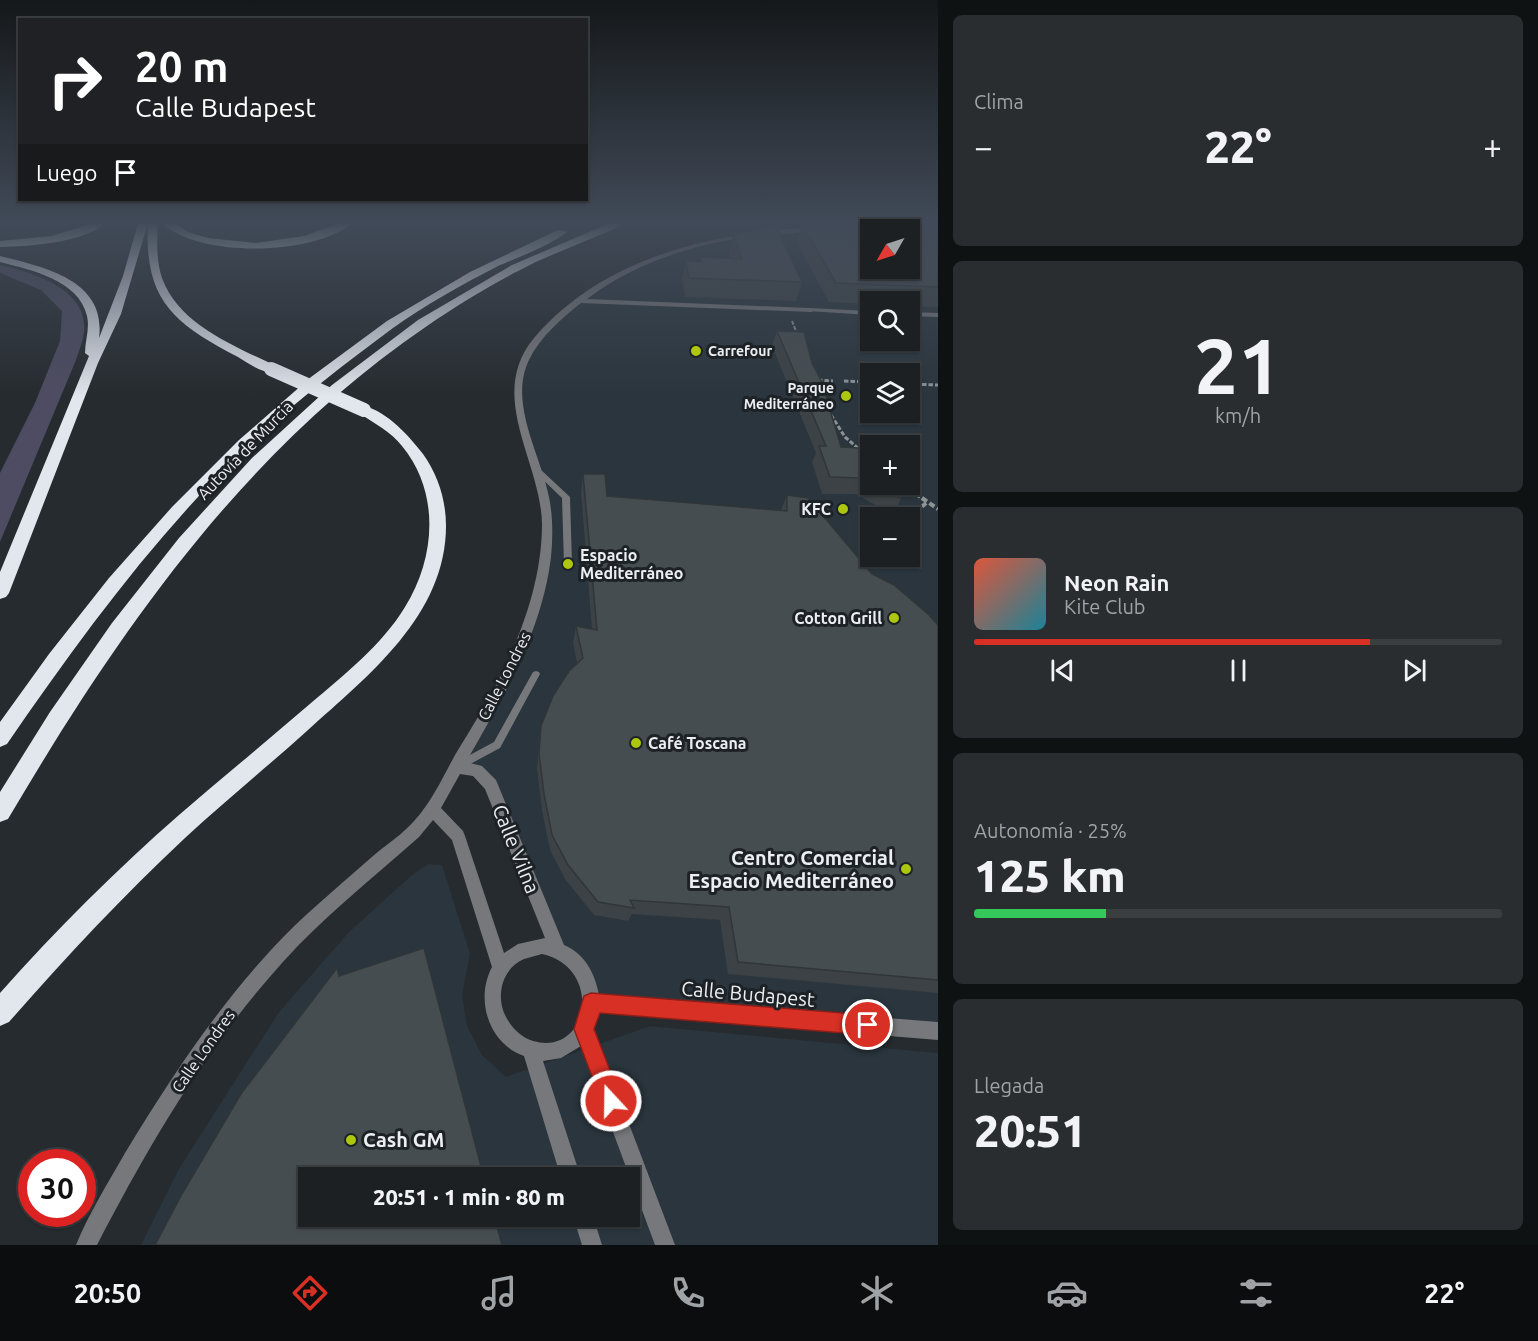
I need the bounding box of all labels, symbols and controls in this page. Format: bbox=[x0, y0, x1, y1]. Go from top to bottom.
icon: right bbox=[36, 42, 114, 120]
text: 20 m bbox=[135, 43, 229, 90]
text: Clima bbox=[974, 90, 1024, 113]
text: Calle Budapest bbox=[135, 92, 316, 122]
text: 22° bbox=[1204, 121, 1272, 172]
text: − bbox=[974, 128, 993, 165]
text: + bbox=[1483, 128, 1502, 165]
icon: arrive bbox=[109, 156, 142, 189]
text: Luego bbox=[36, 160, 97, 185]
north arrow bbox=[860, 219, 920, 279]
map controls bbox=[860, 219, 920, 567]
button: search bbox=[860, 291, 920, 351]
text: 21 bbox=[1194, 321, 1282, 409]
place label: Carrefour bbox=[708, 343, 772, 359]
marker: Carrefour bbox=[689, 344, 703, 358]
button: layers bbox=[860, 363, 920, 423]
place label: Parque Mediterráneo bbox=[744, 380, 834, 412]
marker: Parque Mediterráneo bbox=[839, 389, 853, 403]
street label: Autovía de Murcia bbox=[194, 397, 296, 503]
text: km/h bbox=[1215, 404, 1261, 427]
button: + bbox=[860, 435, 920, 495]
place label: KFC bbox=[801, 500, 831, 518]
marker: KFC bbox=[836, 502, 850, 516]
button: − bbox=[860, 507, 920, 567]
place label: Espacio Mediterráneo bbox=[580, 546, 683, 582]
marker: Espacio Mediterráneo bbox=[561, 557, 575, 571]
text: Neon Rain bbox=[1064, 570, 1169, 595]
text: Kite Club bbox=[1064, 595, 1146, 618]
place label: Cotton Grill bbox=[794, 609, 882, 627]
marker: Cotton Grill bbox=[887, 611, 901, 625]
street label: Calle Londres bbox=[474, 629, 534, 723]
icon: previous bbox=[1046, 654, 1079, 687]
icon: pause bbox=[1222, 654, 1255, 687]
icon: next bbox=[1398, 654, 1431, 687]
place label: Café Toscana bbox=[648, 734, 747, 752]
marker: Café Toscana bbox=[629, 736, 643, 750]
street label: Calle Vilna bbox=[488, 801, 545, 897]
text: Autonomía · 25% bbox=[974, 819, 1127, 842]
place label: Centro Comercial Espacio Mediterráneo bbox=[689, 846, 894, 892]
text: 125 km bbox=[974, 850, 1126, 901]
marker: Centro Comercial Espacio Mediterráneo bbox=[899, 862, 913, 876]
street label: Calle Budapest bbox=[680, 976, 816, 1011]
pin bbox=[842, 999, 893, 1050]
street label: Calle Londres bbox=[168, 1006, 238, 1096]
icon: arrive bbox=[851, 1008, 884, 1041]
position arrow bbox=[579, 1069, 643, 1133]
text: Llegada bbox=[974, 1074, 1044, 1097]
text: 20:51 bbox=[974, 1105, 1087, 1156]
place label: Cash GM bbox=[363, 1128, 444, 1151]
marker: Cash GM bbox=[344, 1133, 358, 1147]
speed limit sign: 30 bbox=[18, 1149, 96, 1227]
text: 20:51 · 1 min · 80 m bbox=[373, 1184, 565, 1209]
icon: directions bbox=[289, 1272, 331, 1314]
icon: music bbox=[478, 1272, 520, 1314]
icon: phone bbox=[667, 1272, 709, 1314]
icon: climate bbox=[856, 1272, 898, 1314]
icon: car bbox=[1046, 1272, 1088, 1314]
icon: filters bbox=[1235, 1272, 1277, 1314]
text: 20:50 bbox=[74, 1278, 141, 1308]
text: 22° bbox=[1424, 1278, 1464, 1308]

